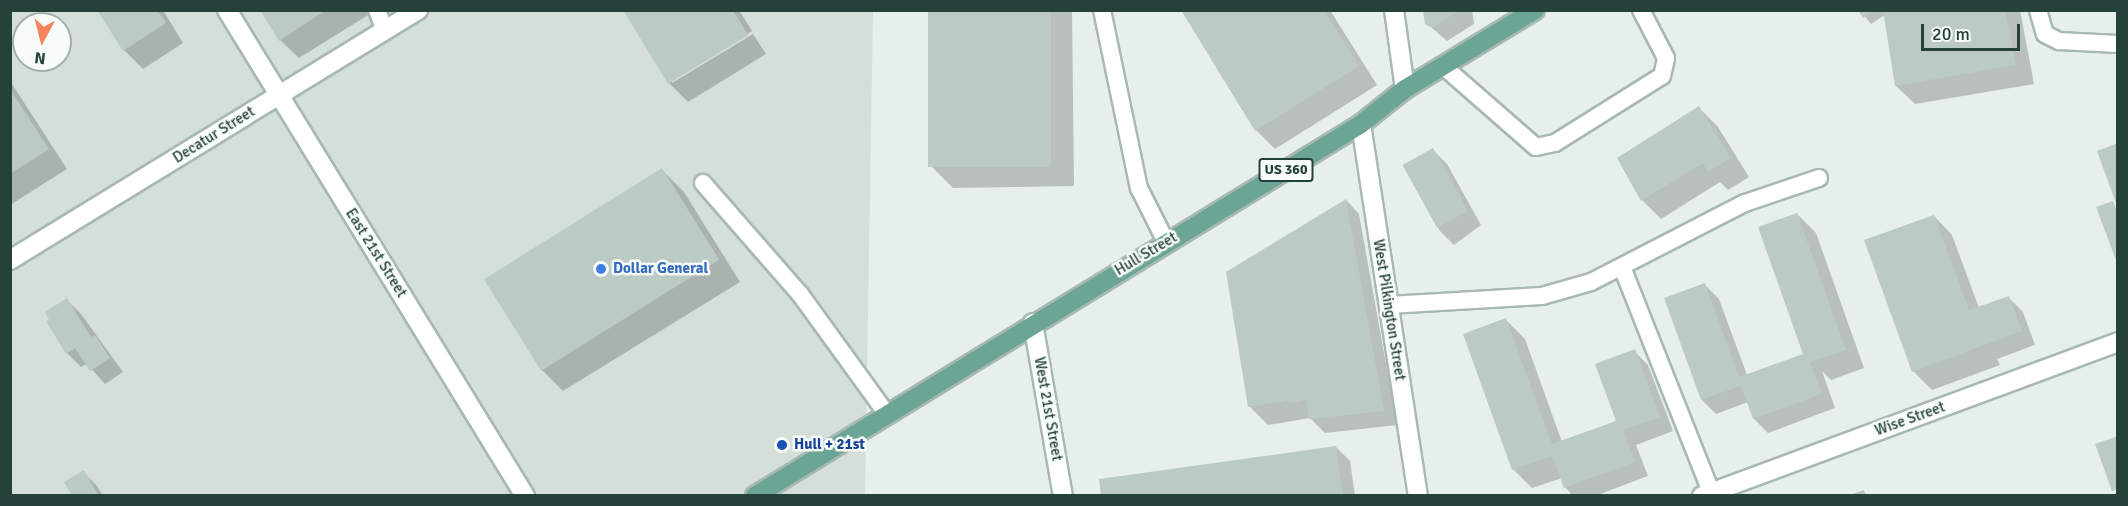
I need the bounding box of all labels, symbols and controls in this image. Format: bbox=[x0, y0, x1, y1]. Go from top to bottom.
north arrow bbox=[12, 12, 72, 72]
scale bar bbox=[1924, 12, 2023, 50]
text: 20 m bbox=[1932, 23, 1970, 45]
text: N bbox=[33, 47, 47, 68]
street label: Decatur Street bbox=[170, 103, 258, 167]
road number: US 360 bbox=[1258, 159, 1314, 181]
street label: East 21st Street bbox=[341, 205, 411, 301]
street label: Hull Street bbox=[1112, 228, 1180, 280]
street label: West Pilkington Street bbox=[1369, 238, 1409, 382]
place label: Dollar General bbox=[613, 260, 708, 278]
marker: Dollar General bbox=[594, 262, 608, 276]
street label: West 21st Street bbox=[1030, 356, 1066, 462]
street label: Wise Street bbox=[1872, 398, 1948, 440]
place label: Hull + 21st bbox=[794, 436, 865, 454]
marker: Hull + 21st bbox=[775, 438, 789, 452]

